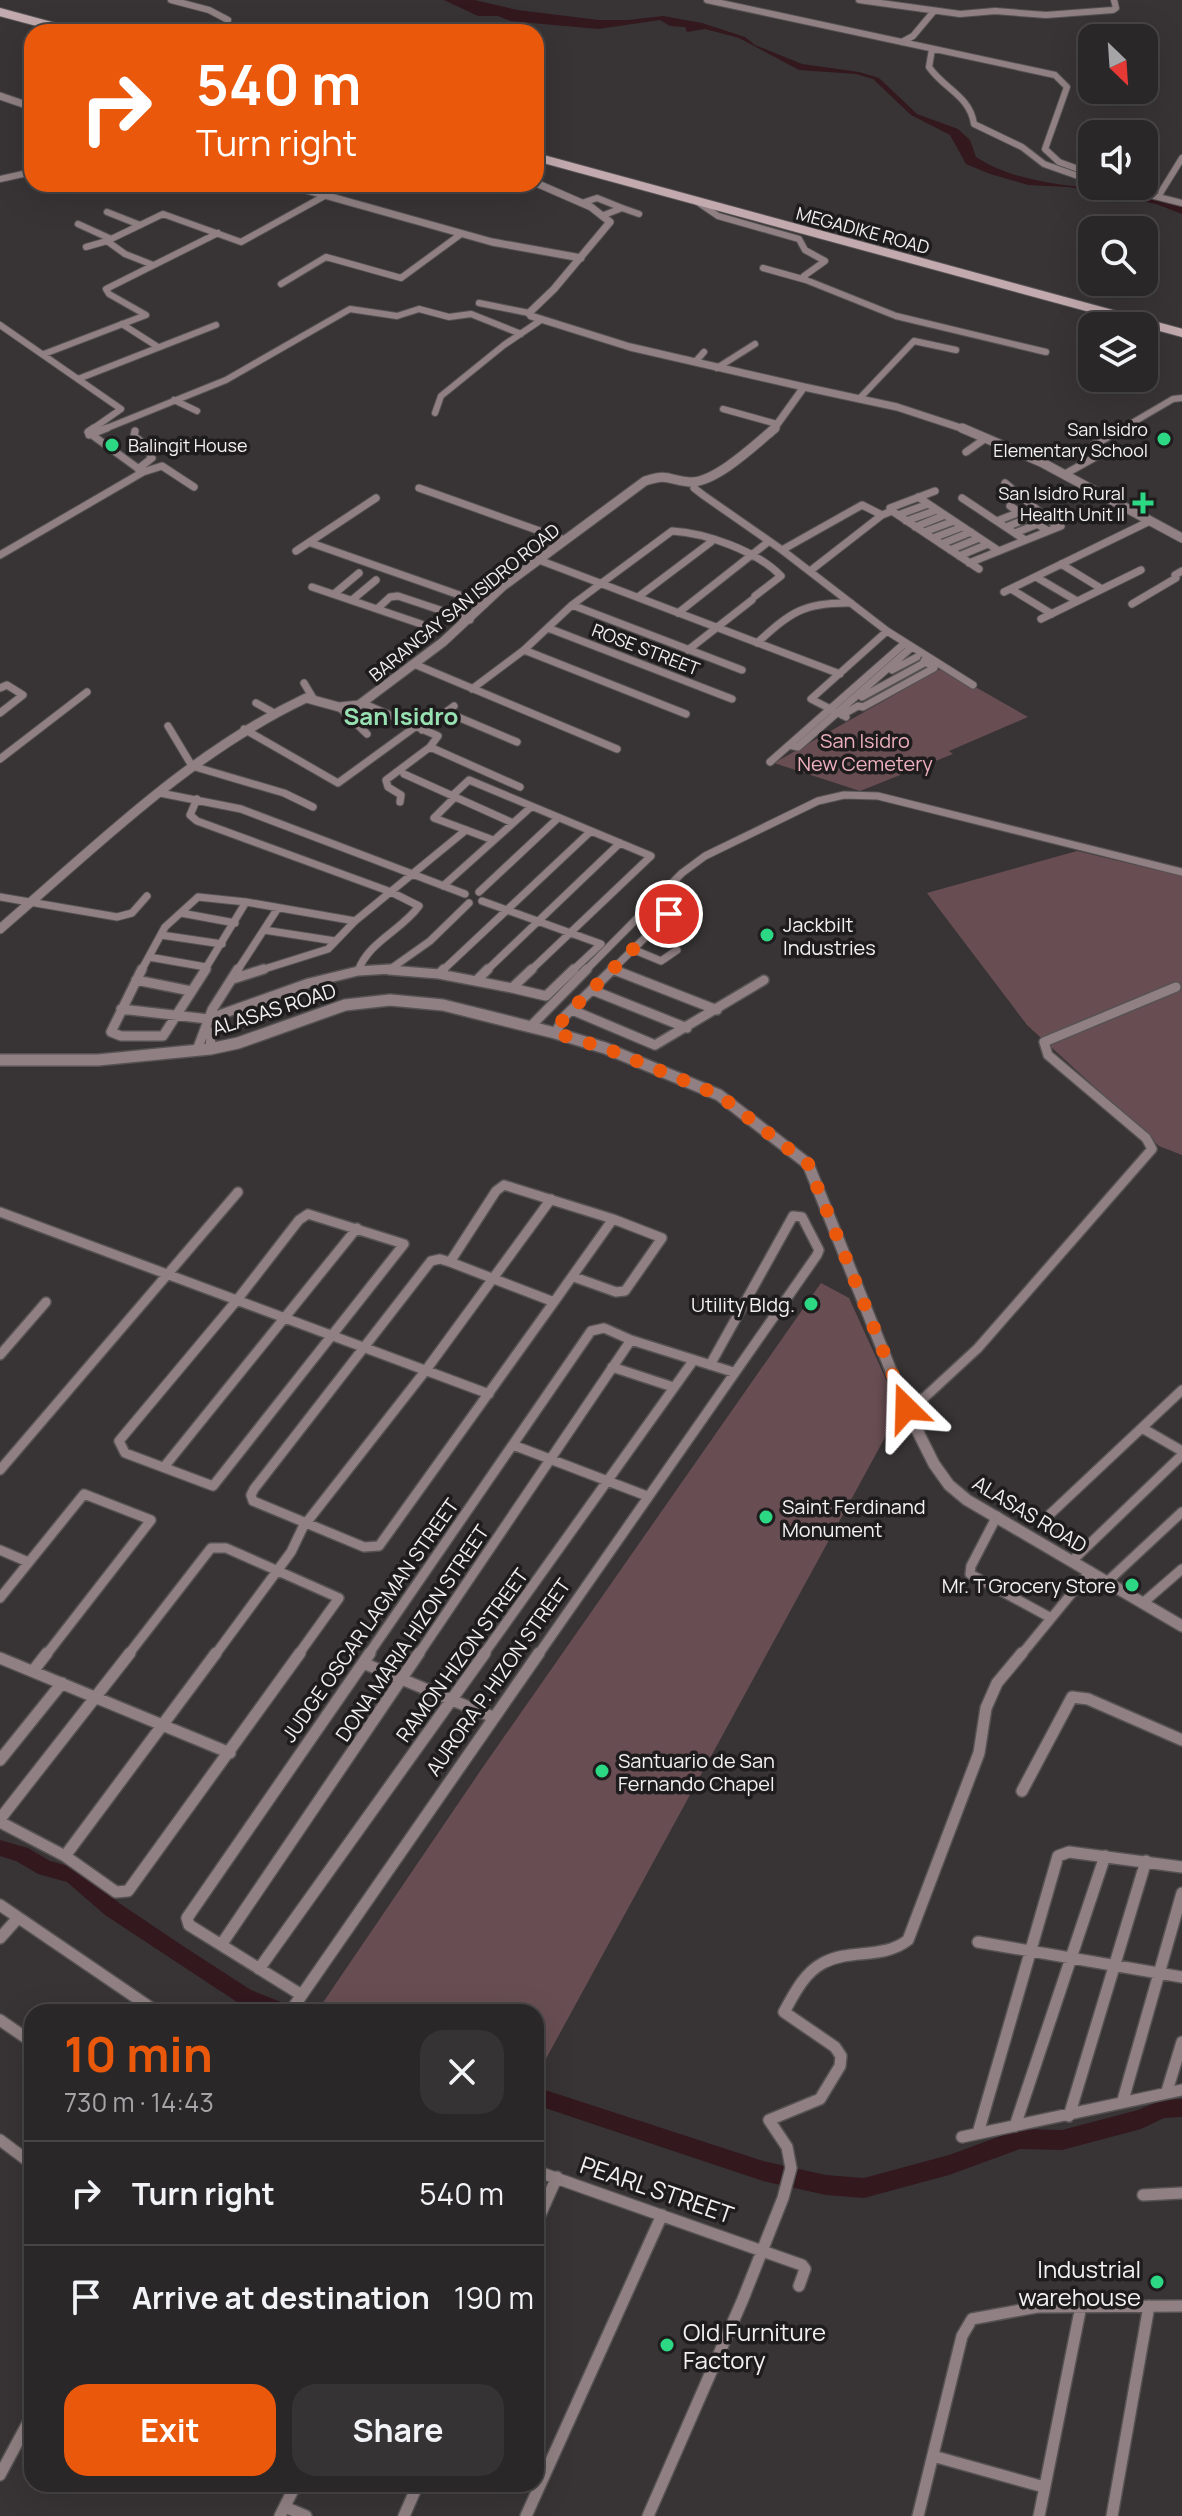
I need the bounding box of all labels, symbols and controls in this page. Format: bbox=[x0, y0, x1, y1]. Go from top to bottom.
north arrow bbox=[1078, 24, 1158, 104]
map controls bbox=[1078, 24, 1158, 392]
text: 540 m bbox=[196, 45, 361, 122]
icon: right bbox=[64, 56, 168, 160]
text: Turn right bbox=[196, 118, 357, 167]
button: sound bbox=[1078, 120, 1158, 200]
street label: MEGADIKE ROAD bbox=[794, 201, 932, 259]
button: search bbox=[1078, 216, 1158, 296]
button: layers bbox=[1078, 312, 1158, 392]
place label: San Isidro Elementary School bbox=[993, 417, 1148, 462]
marker: San Isidro Elementary School bbox=[1155, 430, 1173, 448]
place label: Balingit House bbox=[128, 433, 247, 457]
marker: Balingit House bbox=[103, 436, 121, 454]
place label: San Isidro Rural Health Unit II bbox=[998, 481, 1125, 526]
marker: San Isidro Rural Health Unit II bbox=[1132, 492, 1154, 514]
street label: BARANGAY SAN ISIDRO ROAD bbox=[364, 518, 564, 686]
street label: ROSE STREET bbox=[589, 617, 704, 681]
district label: San Isidro bbox=[344, 699, 458, 732]
park label: San Isidro New Cemetery bbox=[797, 727, 933, 777]
pin bbox=[635, 880, 703, 948]
icon: arrive bbox=[647, 892, 691, 936]
place label: Jackbilt Industries bbox=[783, 911, 876, 961]
marker: Jackbilt Industries bbox=[758, 926, 776, 944]
street label: ALASAS ROAD bbox=[209, 976, 339, 1042]
place label: Utility Bldg. bbox=[691, 1291, 795, 1318]
marker: Utility Bldg. bbox=[802, 1295, 820, 1313]
position arrow bbox=[864, 1366, 948, 1450]
street label: ALASAS ROAD bbox=[968, 1469, 1092, 1559]
street label: JUDGE OSCAR LAGMAN STREET bbox=[275, 1493, 465, 1747]
place label: Saint Ferdinand Monument bbox=[782, 1493, 926, 1543]
marker: Saint Ferdinand Monument bbox=[757, 1508, 775, 1526]
street label: DONA MARIA HIZON STREET bbox=[329, 1519, 495, 1747]
street label: RAMON HIZON STREET bbox=[390, 1563, 534, 1747]
place label: Mr. T Grocery Store bbox=[942, 1572, 1116, 1599]
street label: AURORA P. HIZON STREET bbox=[420, 1573, 576, 1781]
marker: Mr. T Grocery Store bbox=[1123, 1576, 1141, 1594]
place label: Santuario de San Fernando Chapel bbox=[618, 1747, 775, 1797]
marker: Santuario de San Fernando Chapel bbox=[593, 1762, 611, 1780]
text: 10 min bbox=[64, 2021, 213, 2086]
button: close bbox=[420, 2030, 504, 2114]
text: 730 m · 14:43 bbox=[64, 2084, 214, 2120]
street label: PEARL STREET bbox=[576, 2147, 739, 2231]
icon: right bbox=[64, 2171, 108, 2215]
text: Turn right bbox=[132, 2173, 275, 2214]
text: 540 m bbox=[419, 2173, 504, 2214]
place label: Industrial warehouse bbox=[1018, 2252, 1141, 2313]
marker: Industrial warehouse bbox=[1148, 2273, 1166, 2291]
icon: arrive bbox=[64, 2275, 108, 2319]
text: Arrive at destination bbox=[132, 2277, 430, 2318]
text: 190 m bbox=[454, 2277, 534, 2318]
place label: Old Furniture Factory bbox=[683, 2315, 826, 2376]
marker: Old Furniture Factory bbox=[658, 2336, 676, 2354]
button: Exit bbox=[64, 2384, 276, 2476]
button: Share bbox=[292, 2384, 504, 2476]

